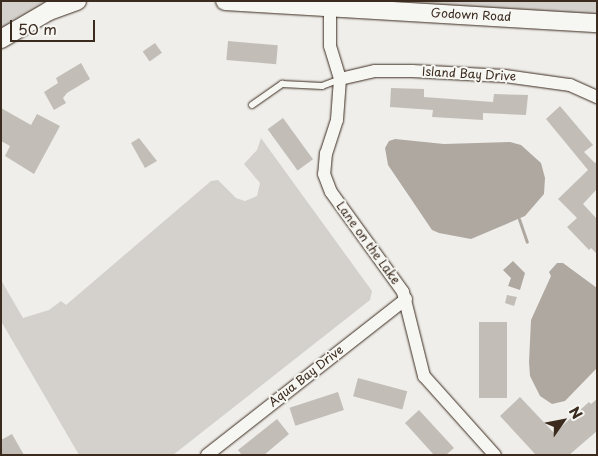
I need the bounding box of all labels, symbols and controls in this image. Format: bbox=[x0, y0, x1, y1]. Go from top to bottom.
street label: Godown Road bbox=[431, 6, 511, 24]
scale bar bbox=[12, 10, 98, 42]
text: 50 m bbox=[18, 17, 57, 40]
street label: Island Bay Drive bbox=[421, 64, 517, 84]
street label: Lane on the Lake bbox=[333, 199, 403, 287]
street label: Aqua Bay Drive bbox=[266, 342, 346, 410]
north arrow bbox=[538, 396, 588, 446]
text: N bbox=[564, 402, 588, 423]

